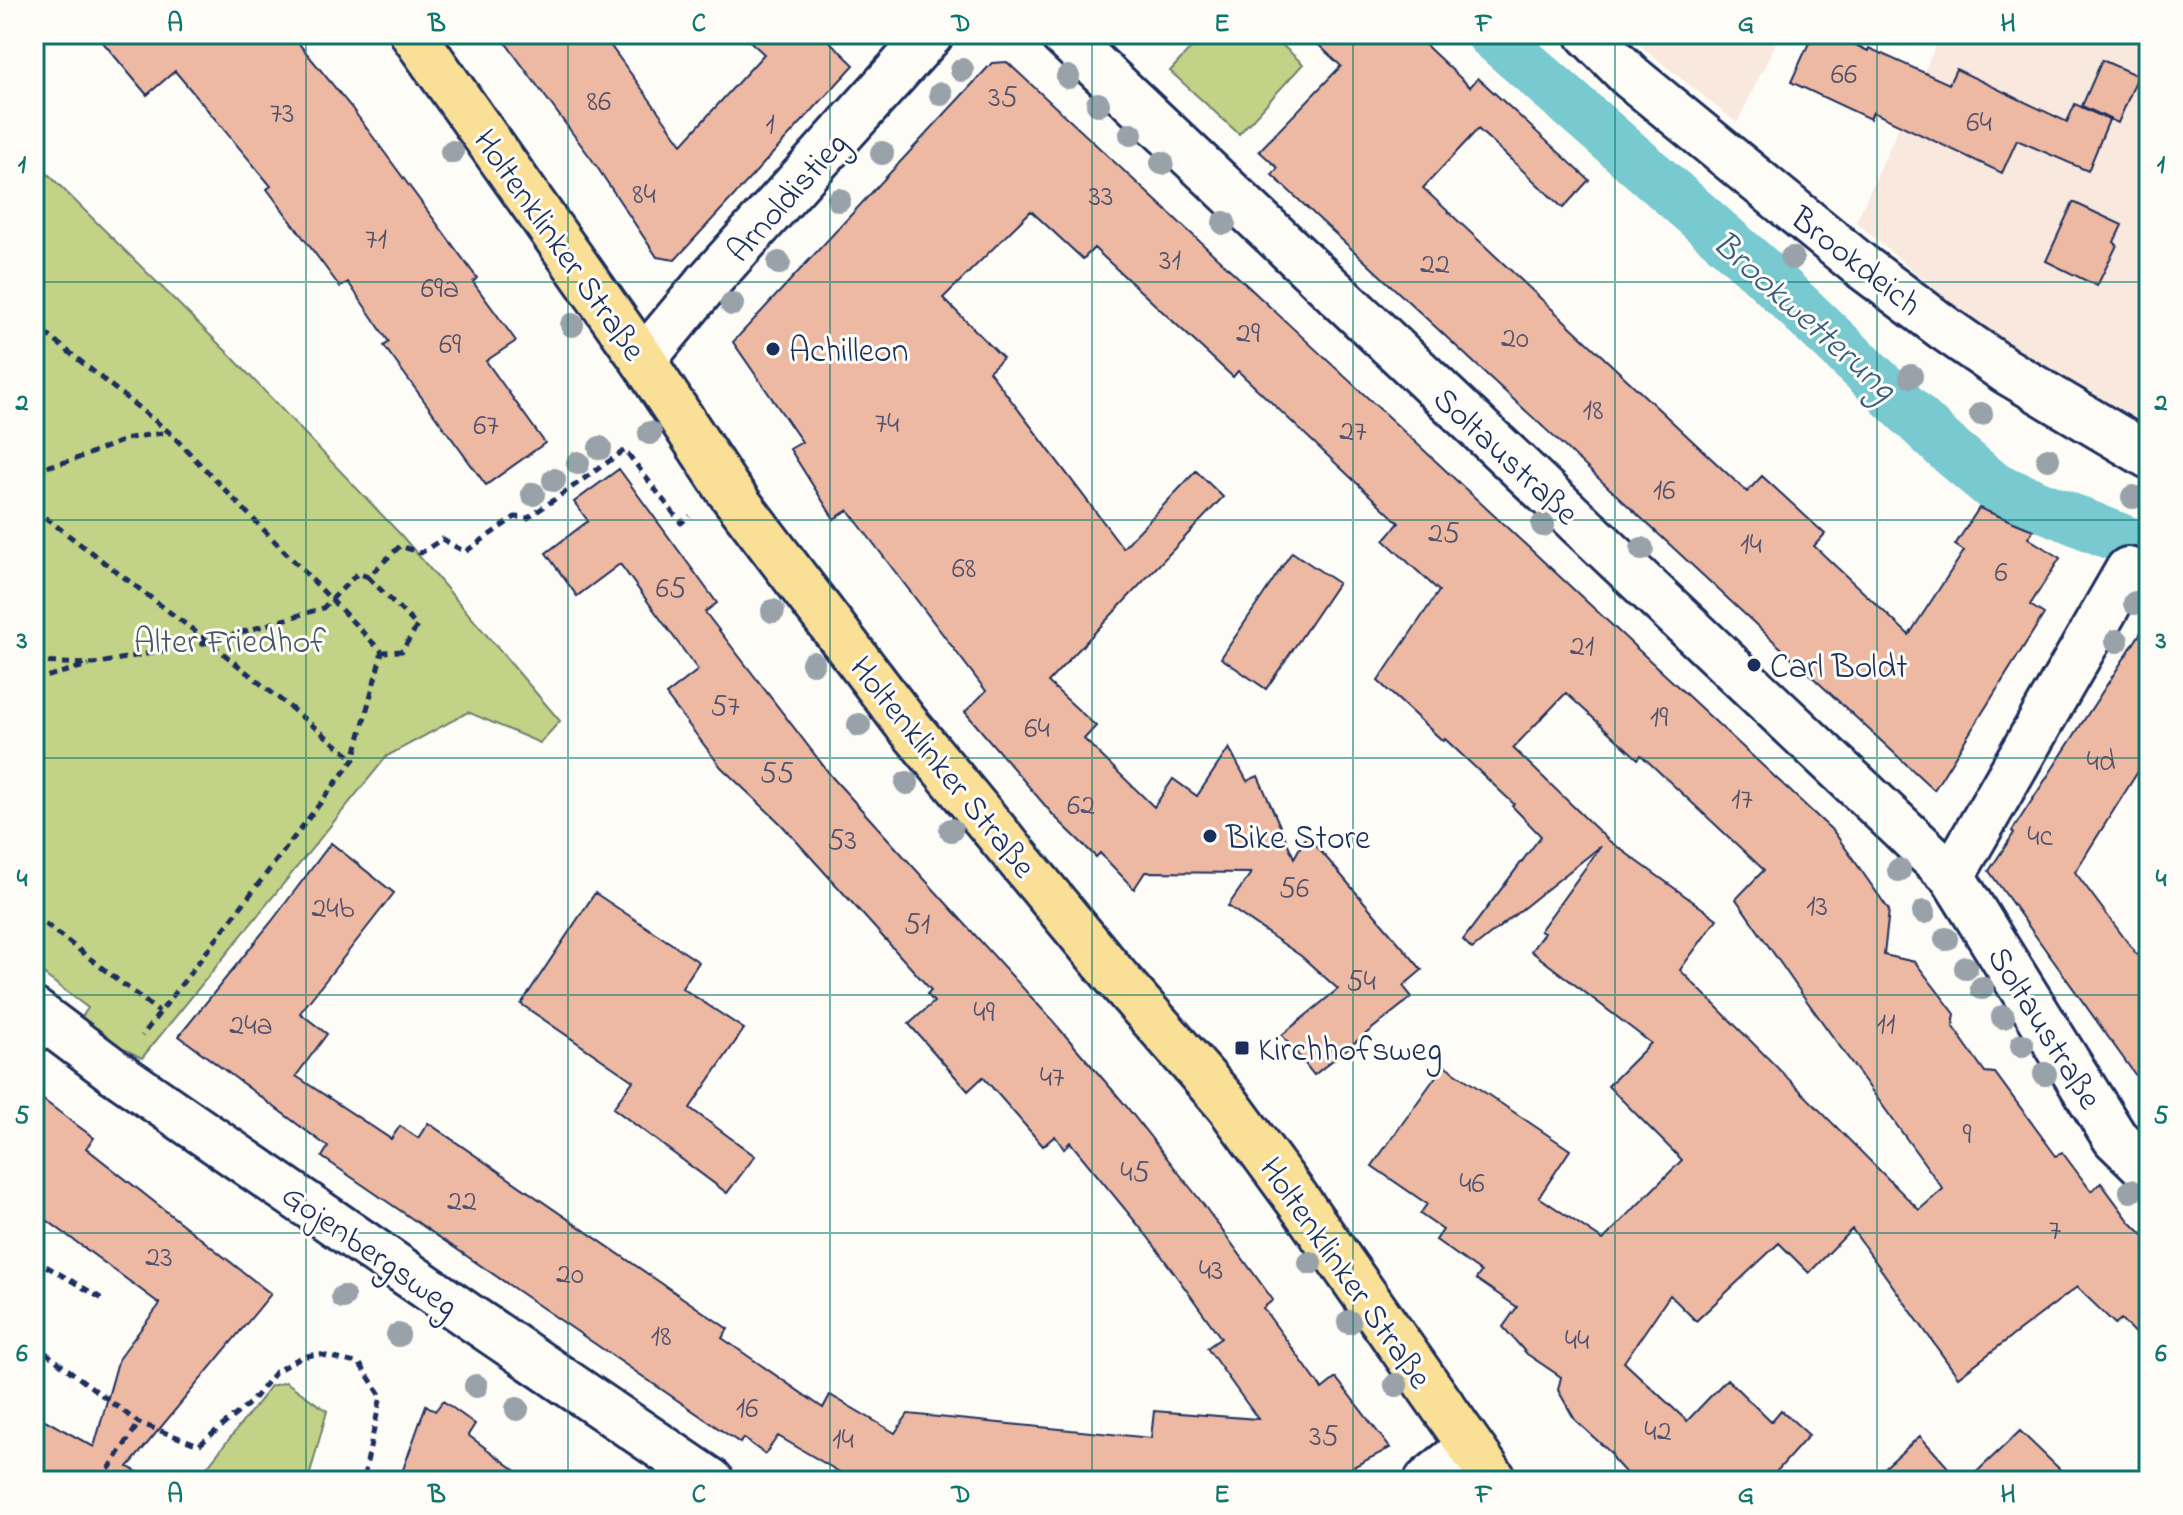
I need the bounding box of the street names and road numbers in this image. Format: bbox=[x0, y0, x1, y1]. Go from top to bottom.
street label: Holtenklinker Straße bbox=[459, 120, 657, 373]
street label: Arnoldistieg bbox=[716, 122, 861, 275]
street label: Brookdeich bbox=[1778, 195, 1931, 330]
street label: Soltaustraße bbox=[1420, 377, 1589, 539]
street label: Holtenklinker Straße bbox=[835, 647, 1047, 891]
street label: Soltaustraße bbox=[1973, 938, 2113, 1121]
street label: Holtenklinker Straße bbox=[1245, 1148, 1443, 1401]
street label: Gojenbergsweg bbox=[270, 1173, 468, 1332]

